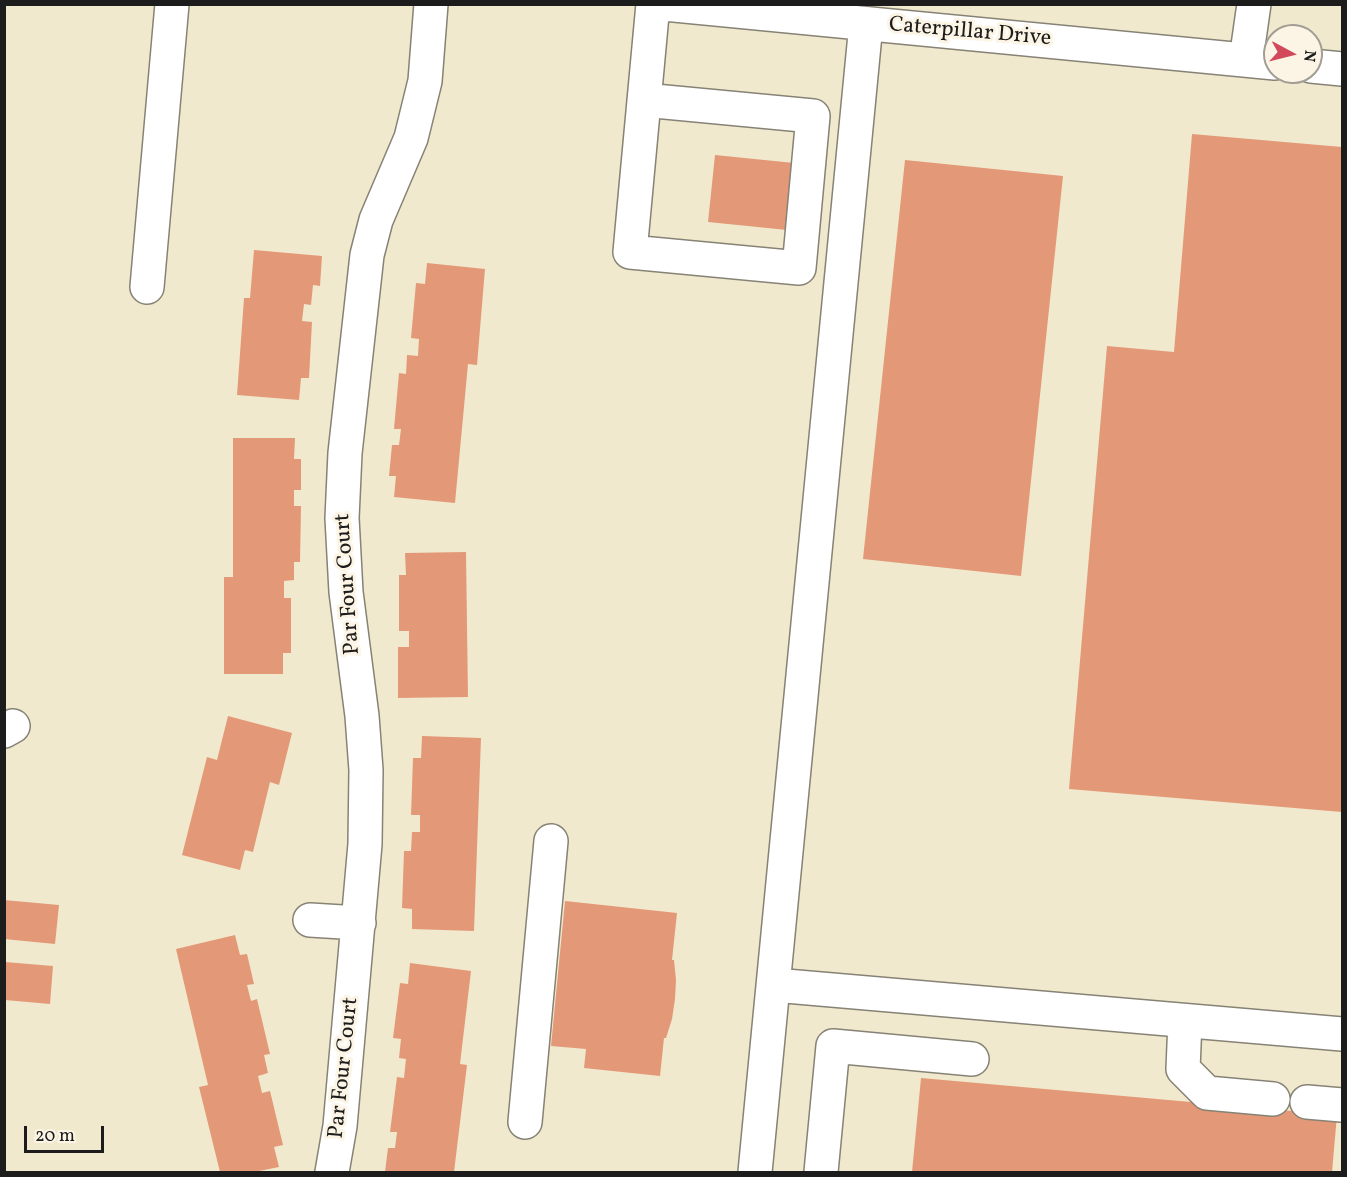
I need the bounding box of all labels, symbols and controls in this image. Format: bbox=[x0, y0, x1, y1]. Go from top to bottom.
street label: Caterpillar Drive bbox=[888, 13, 1052, 53]
north arrow bbox=[1263, 24, 1323, 84]
text: N bbox=[1297, 49, 1321, 63]
street label: Par Four Court bbox=[331, 512, 367, 656]
street label: Par Four Court bbox=[324, 996, 366, 1140]
scale bar bbox=[27, 1114, 106, 1152]
text: 20 m bbox=[35, 1124, 75, 1149]

